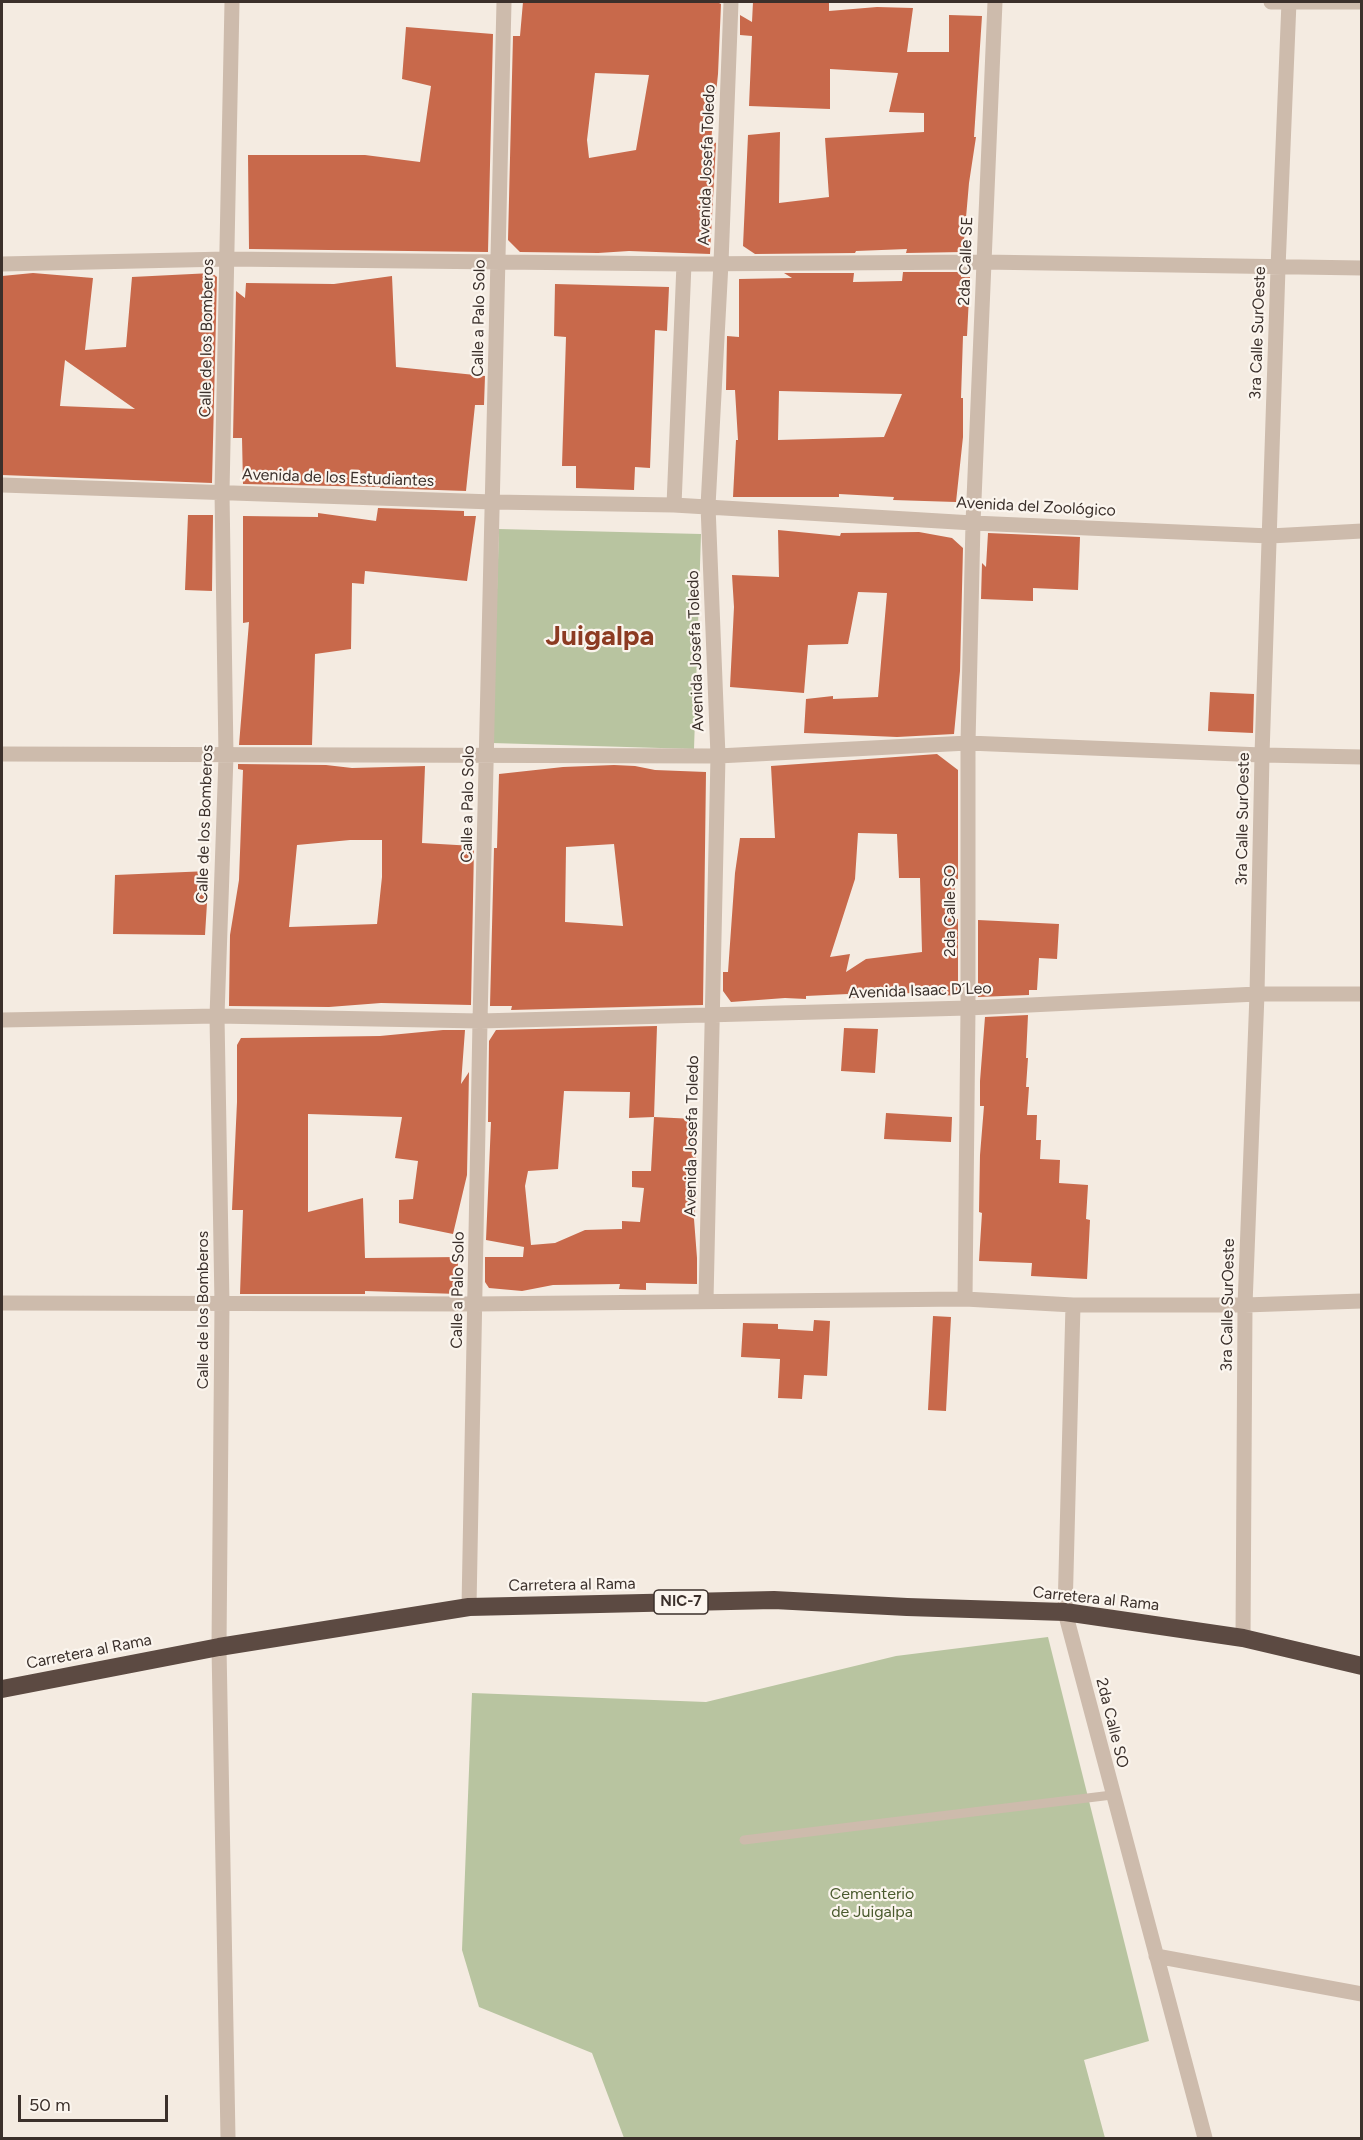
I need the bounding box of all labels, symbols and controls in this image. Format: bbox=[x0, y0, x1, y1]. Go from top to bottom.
street label: Avenida Josefa Toledo bbox=[695, 84, 719, 246]
street label: 2da Calle SE bbox=[955, 216, 977, 306]
street label: Calle de los Bomberos bbox=[196, 259, 218, 417]
street label: Calle a Palo Solo bbox=[468, 259, 490, 377]
street label: 3ra Calle SurOeste bbox=[1246, 266, 1270, 400]
street label: Avenida de los Estudiantes bbox=[242, 465, 434, 491]
street label: Avenida del Zoológico bbox=[956, 493, 1116, 521]
street label: Avenida Josefa Toledo bbox=[684, 570, 708, 732]
district label: Juigalpa bbox=[545, 620, 655, 654]
street label: Calle de los Bomberos bbox=[193, 744, 217, 904]
street label: Calle a Palo Solo bbox=[457, 745, 479, 863]
street label: 3ra Calle SurOeste bbox=[1232, 752, 1254, 886]
street label: 2da Calle SO bbox=[940, 865, 960, 957]
street label: Avenida Isaac D´Leo bbox=[848, 979, 992, 1003]
street label: Avenida Josefa Toledo bbox=[681, 1055, 703, 1217]
street label: Calle de los Bomberos bbox=[193, 1231, 213, 1389]
street label: Calle a Palo Solo bbox=[447, 1231, 469, 1349]
street label: 3ra Calle SurOeste bbox=[1217, 1238, 1239, 1372]
street label: Carretera al Rama bbox=[508, 1574, 636, 1596]
street label: Carretera al Rama bbox=[1032, 1583, 1160, 1615]
road number: NIC-7 bbox=[654, 1590, 708, 1614]
street label: Carretera al Rama bbox=[25, 1630, 153, 1674]
street label: 2da Calle SO bbox=[1092, 1676, 1132, 1770]
park label: Cementerio de Juigalpa bbox=[830, 1884, 914, 1922]
scale bar bbox=[21, 2083, 171, 2121]
text: 50 m bbox=[29, 2094, 71, 2116]

